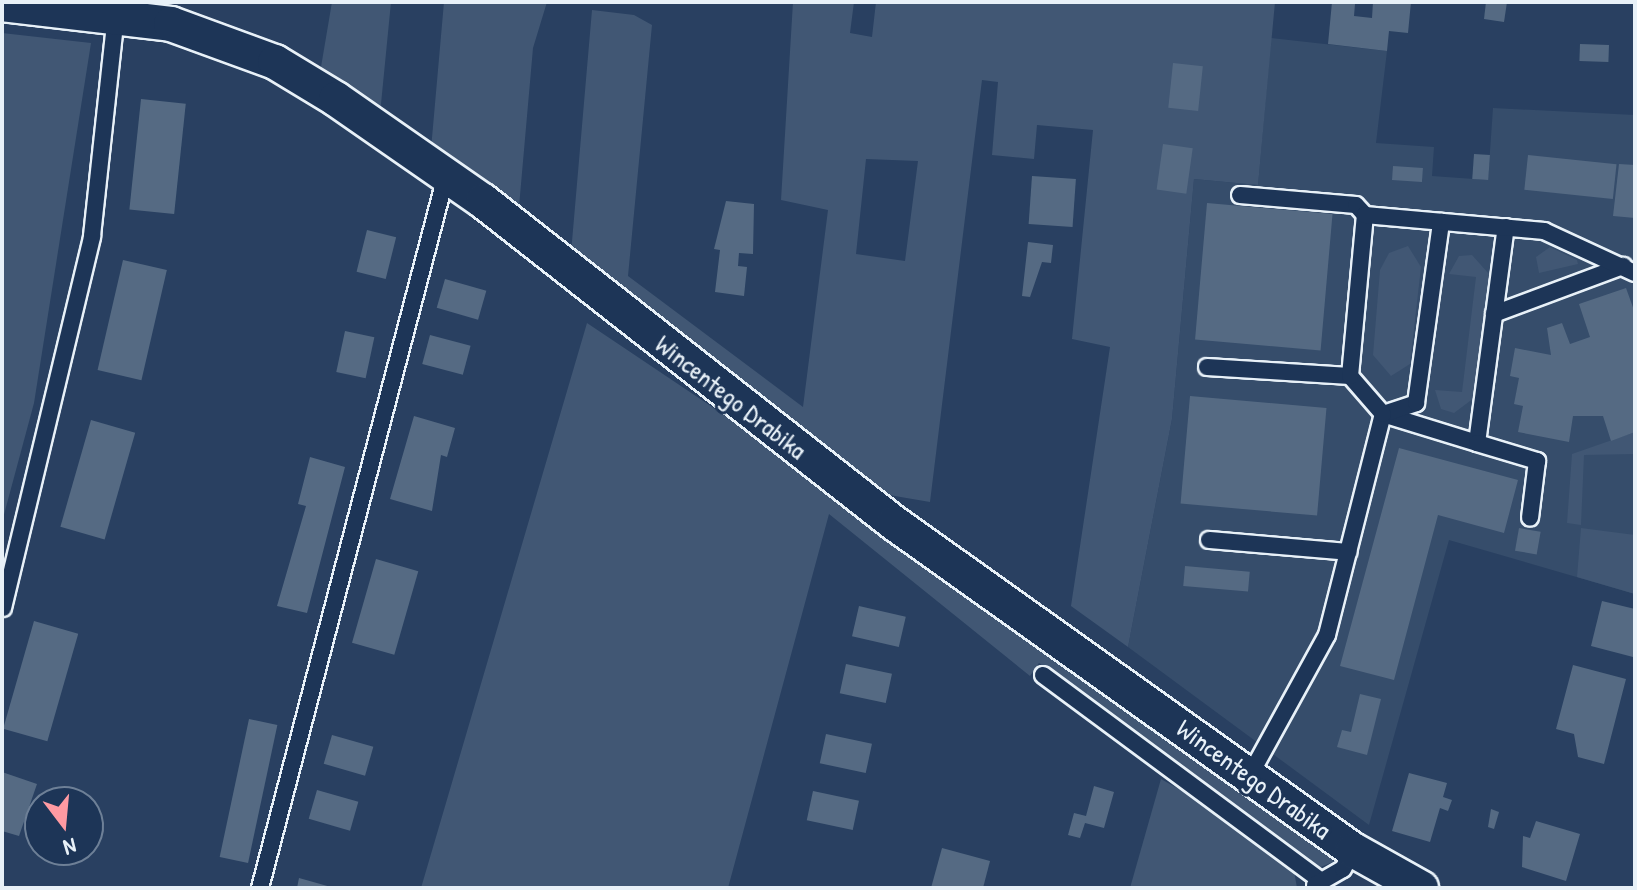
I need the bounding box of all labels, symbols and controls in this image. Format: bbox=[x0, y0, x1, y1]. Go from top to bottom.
street label: Wincentego Drabika bbox=[649, 328, 813, 466]
street label: Wincentego Drabika bbox=[1171, 713, 1337, 845]
north arrow bbox=[24, 786, 104, 866]
text: N bbox=[60, 831, 80, 863]

